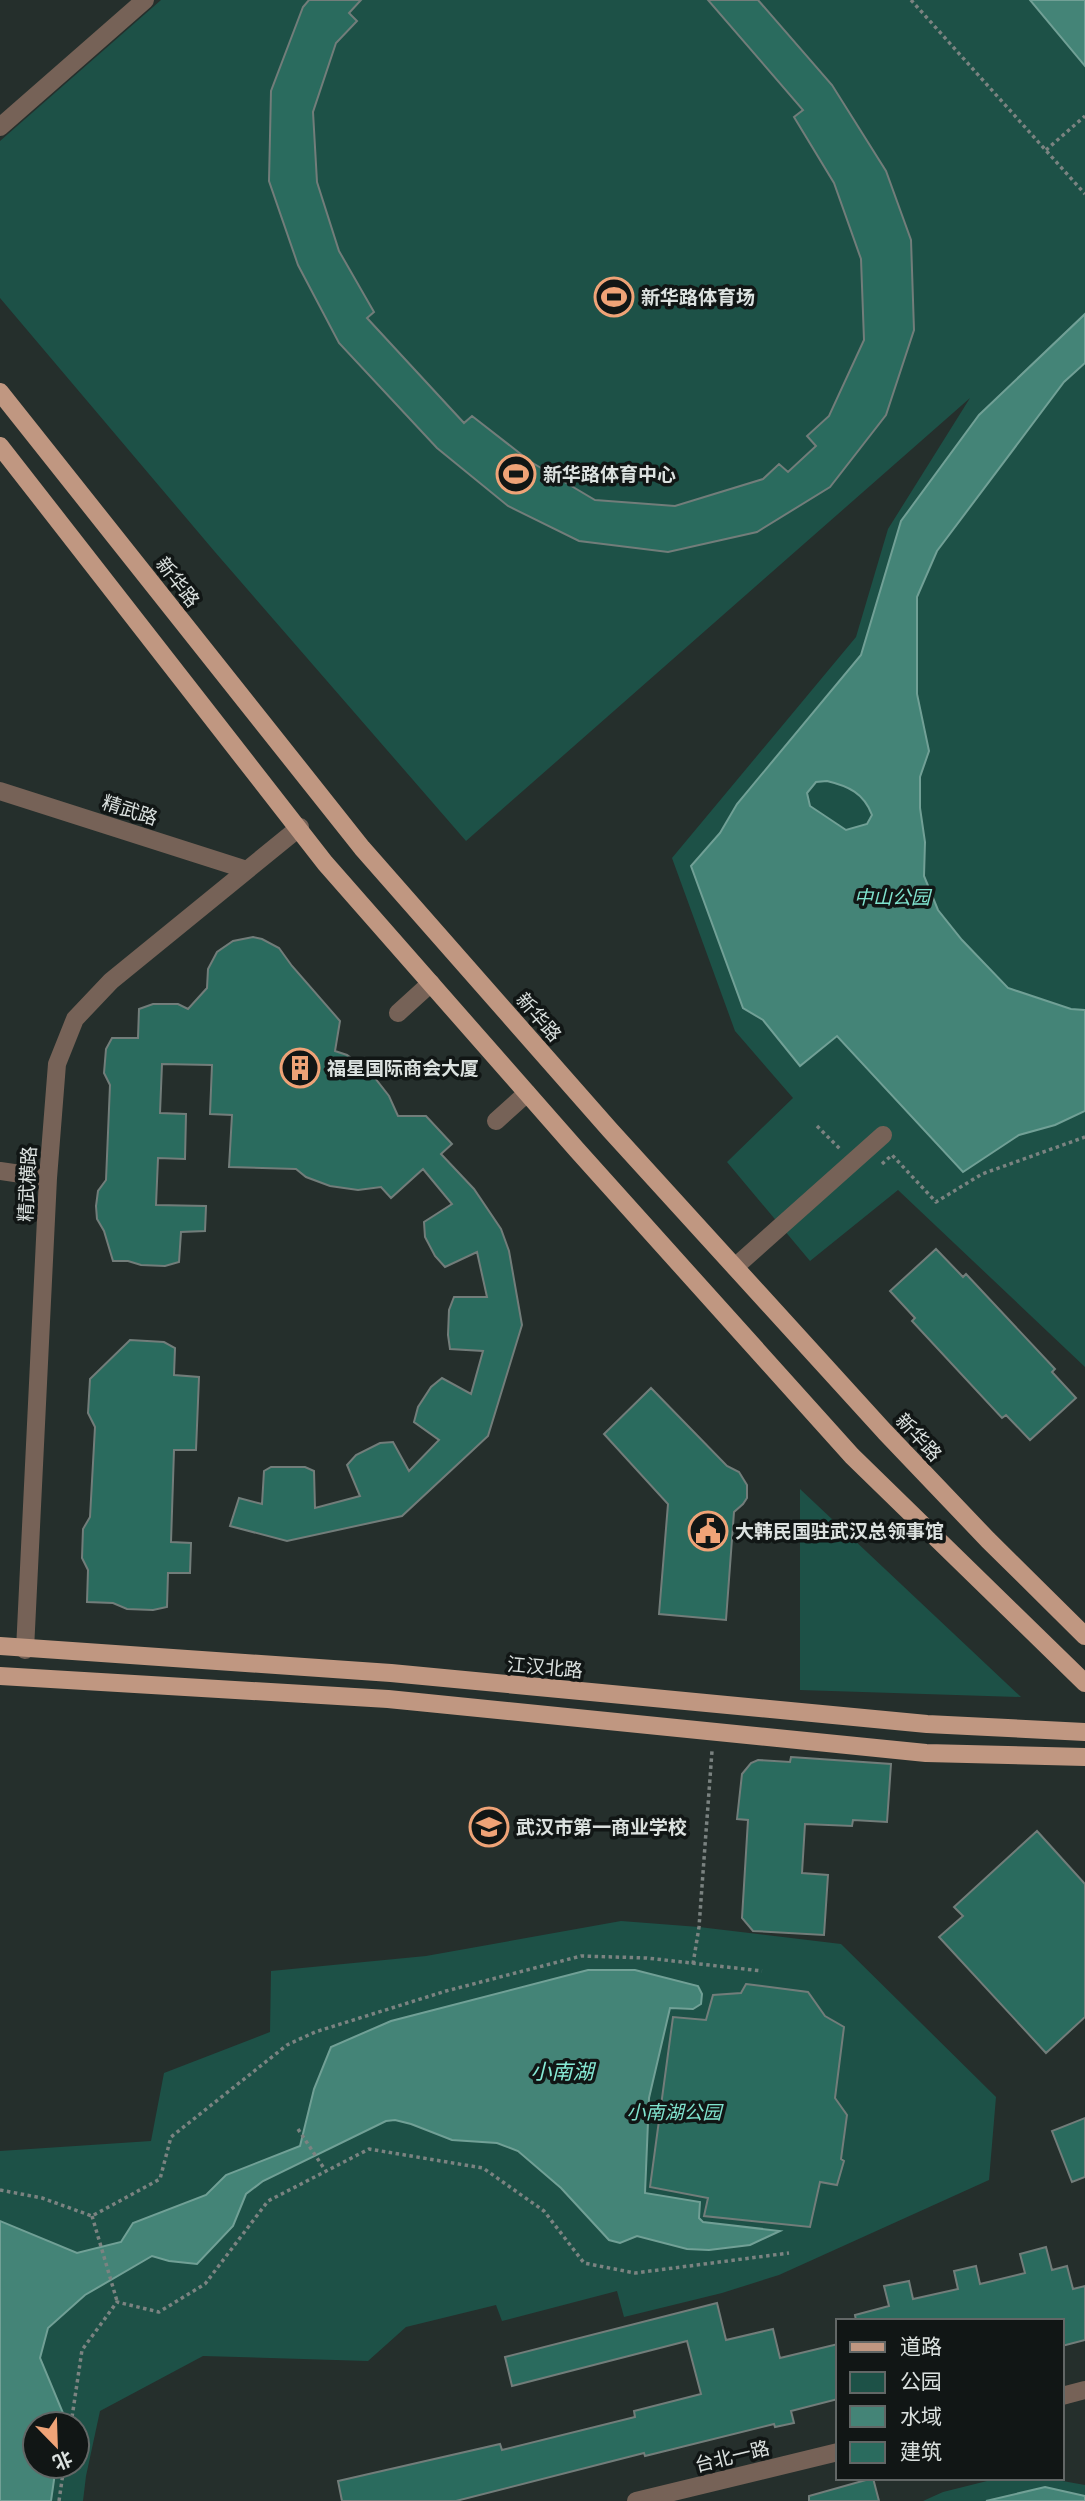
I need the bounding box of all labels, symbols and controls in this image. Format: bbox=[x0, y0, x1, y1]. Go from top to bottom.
sports icon: 新华路体育场 bbox=[593, 276, 635, 318]
place label: 新华路体育场 bbox=[641, 282, 755, 310]
sports icon: 新华路体育中心 bbox=[495, 453, 537, 495]
place label: 新华路体育中心 bbox=[543, 459, 676, 487]
street label: 新华路 bbox=[150, 550, 207, 612]
street label: 精武路 bbox=[99, 787, 162, 831]
park label: 中山公园 bbox=[854, 882, 933, 910]
street label: 新华路 bbox=[510, 986, 569, 1047]
building icon: 福星国际商会大厦 bbox=[279, 1047, 321, 1089]
place label: 福星国际商会大厦 bbox=[327, 1053, 479, 1081]
street label: 精武横路 bbox=[10, 1145, 42, 1223]
street label: 新华路 bbox=[890, 1406, 949, 1467]
public building icon: 大韩民国驻武汉总领事馆 bbox=[687, 1510, 729, 1552]
place label: 大韩民国驻武汉总领事馆 bbox=[735, 1516, 944, 1544]
street label: 江汉北路 bbox=[506, 1649, 584, 1683]
school or university icon: 武汉市第一商业学校 bbox=[468, 1806, 510, 1848]
place label: 武汉市第一商业学校 bbox=[516, 1812, 687, 1840]
water label: 小南湖 bbox=[531, 2054, 596, 2085]
park label: 小南湖公园 bbox=[626, 2097, 724, 2125]
legend bbox=[836, 2319, 1064, 2480]
text: 道路 bbox=[900, 2329, 942, 2360]
text: 公园 bbox=[900, 2364, 942, 2395]
text: 水域 bbox=[900, 2399, 942, 2430]
north arrow bbox=[21, 2410, 91, 2480]
street label: 台北一路 bbox=[691, 2432, 772, 2478]
text: 建筑 bbox=[900, 2434, 942, 2465]
text: 北 bbox=[49, 2445, 77, 2478]

